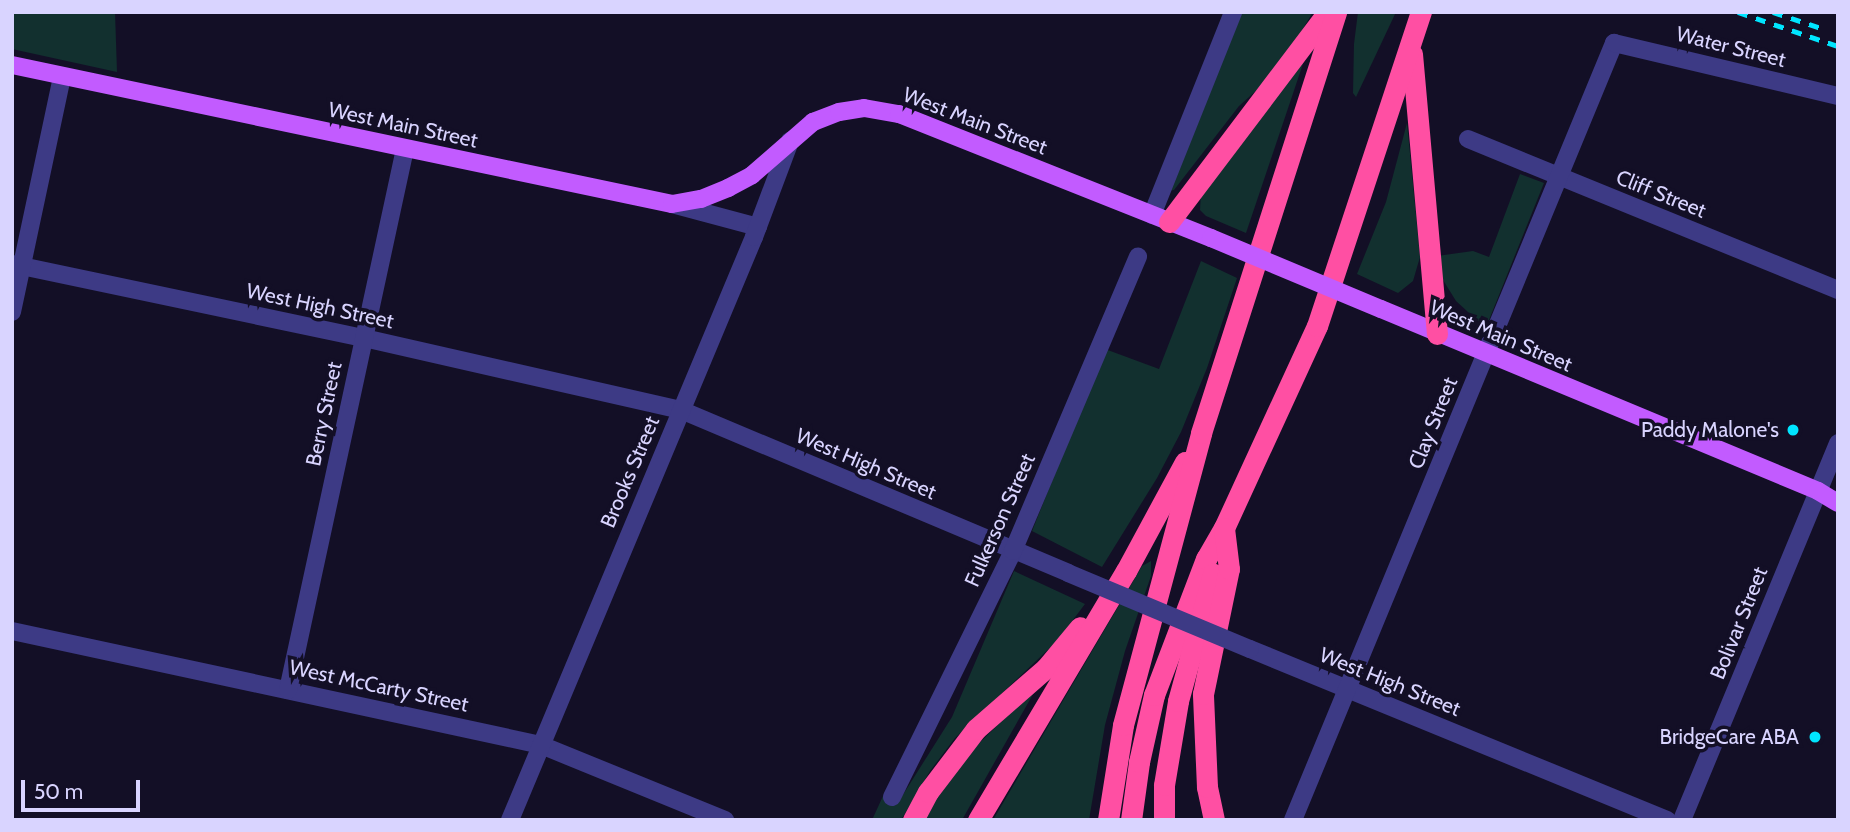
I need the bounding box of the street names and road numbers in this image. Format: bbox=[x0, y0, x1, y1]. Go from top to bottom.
street label: Water Street bbox=[1674, 21, 1788, 73]
street label: West Main Street bbox=[899, 82, 1051, 160]
street label: West Main Street bbox=[326, 97, 480, 153]
street label: Cliff Street bbox=[1612, 165, 1710, 223]
street label: West High Street bbox=[244, 278, 396, 334]
street label: West Main Street bbox=[1426, 295, 1576, 377]
street label: Berry Street bbox=[301, 360, 347, 468]
street label: Clay Street bbox=[1403, 373, 1463, 473]
street label: Brooks Street bbox=[595, 412, 665, 532]
street label: West High Street bbox=[792, 423, 940, 505]
street label: Fulkerson Street bbox=[959, 449, 1041, 591]
street label: Bolivar Street bbox=[1705, 563, 1773, 683]
street label: West High Street bbox=[1316, 642, 1464, 722]
street label: West McCarty Street bbox=[287, 655, 471, 717]

